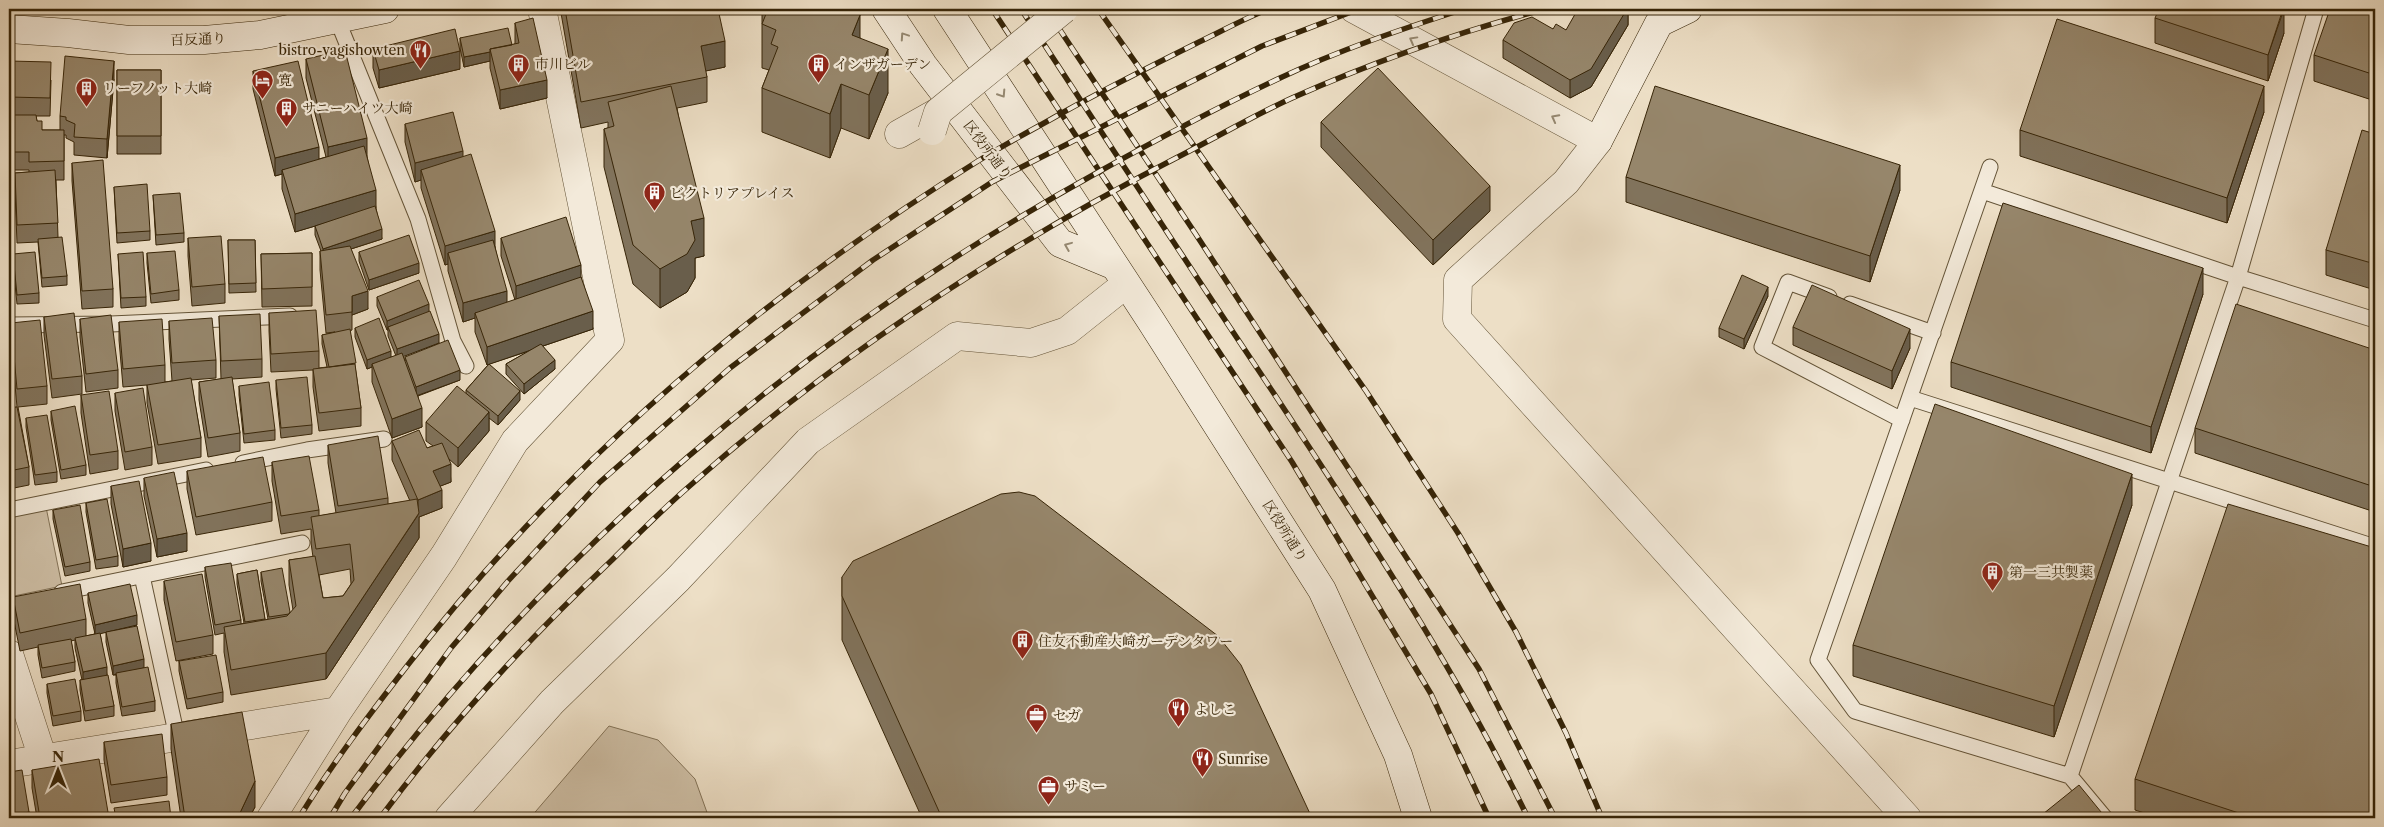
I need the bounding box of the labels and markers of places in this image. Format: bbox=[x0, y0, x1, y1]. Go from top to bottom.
restaurant icon: bistro-yagishowten bbox=[409, 38, 433, 69]
place label: bistro-yagishowten bbox=[278, 41, 405, 59]
building icon: 市川ビル bbox=[507, 52, 531, 83]
building icon: インザガーデン bbox=[806, 52, 830, 83]
place label: 市川ビル bbox=[535, 55, 591, 73]
place label: インザガーデン bbox=[834, 55, 931, 73]
hotel icon: 寛 bbox=[250, 68, 274, 99]
place label: 寛 bbox=[278, 71, 292, 89]
building icon: リーフノット大崎 bbox=[75, 76, 99, 107]
place label: リーフノット大崎 bbox=[103, 79, 212, 97]
building icon: サニーハイツ大崎 bbox=[274, 96, 298, 127]
place label: サニーハイツ大崎 bbox=[302, 99, 413, 117]
building icon: ビクトリアプレイス bbox=[642, 181, 666, 212]
place label: ビクトリアプレイス bbox=[670, 184, 795, 202]
building icon: 第一三共製薬 bbox=[1981, 560, 2005, 591]
place label: 第一三共製薬 bbox=[2009, 563, 2093, 581]
building icon: 住友不動産大崎ガーデンタワー bbox=[1010, 629, 1034, 660]
place label: 住友不動産大崎ガーデンタワー bbox=[1038, 632, 1233, 650]
restaurant icon: よしこ bbox=[1166, 697, 1190, 728]
place label: よしこ bbox=[1194, 700, 1236, 718]
office icon: セガ bbox=[1025, 703, 1049, 734]
place label: セガ bbox=[1053, 706, 1081, 724]
restaurant icon: Sunrise bbox=[1190, 747, 1214, 778]
place label: Sunrise bbox=[1218, 750, 1268, 768]
office icon: サミー bbox=[1036, 774, 1060, 805]
place label: サミー bbox=[1064, 777, 1106, 795]

